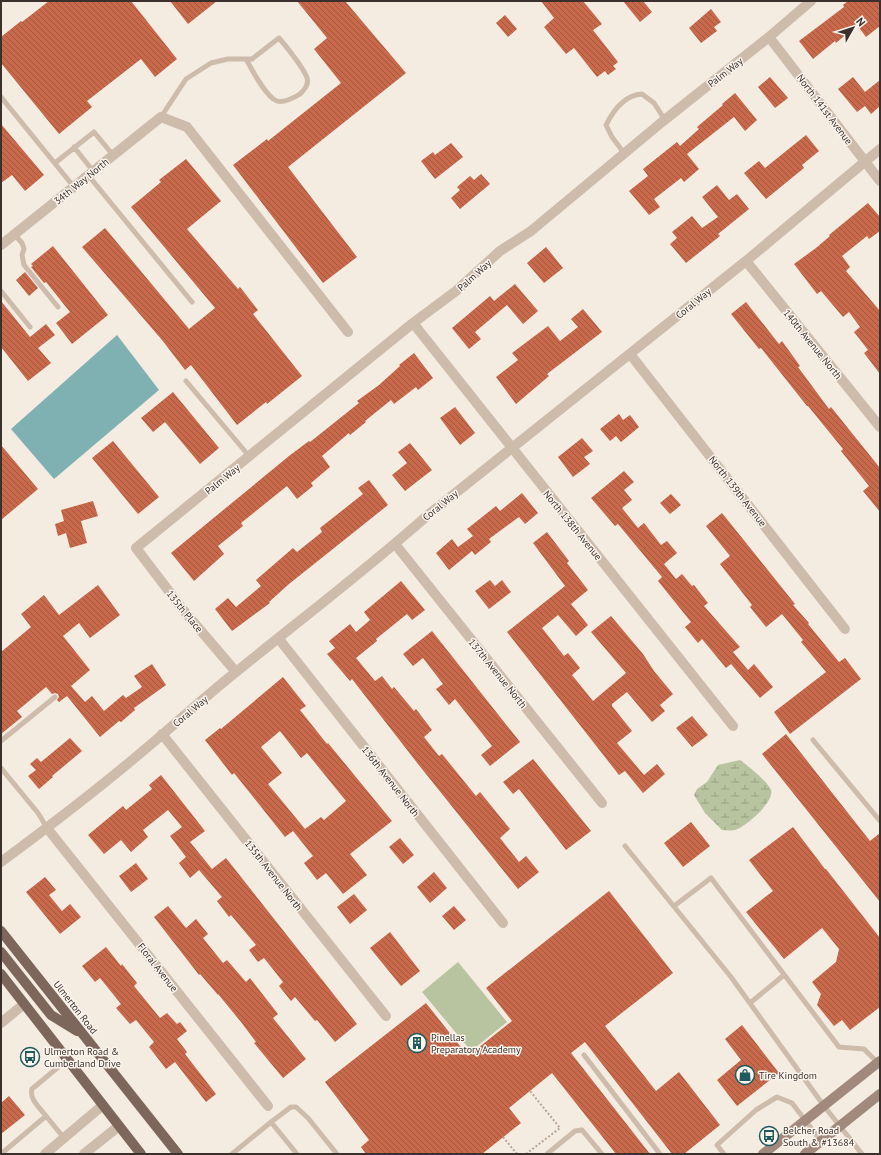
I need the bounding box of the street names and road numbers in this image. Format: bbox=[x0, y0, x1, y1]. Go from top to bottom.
street label: Palm Way bbox=[705, 54, 746, 90]
street label: North 141st Avenue bbox=[794, 72, 855, 147]
street label: 34th Way North bbox=[51, 155, 111, 207]
street label: Palm Way bbox=[455, 257, 494, 294]
street label: Coral Way bbox=[673, 285, 714, 322]
street label: 140th Avenue North bbox=[780, 307, 845, 382]
street label: North 139th Avenue bbox=[706, 453, 769, 529]
street label: Palm Way bbox=[202, 461, 243, 497]
street label: Coral Way bbox=[420, 487, 461, 524]
street label: North 138th Avenue bbox=[540, 488, 605, 563]
street label: 135th Place bbox=[164, 588, 206, 635]
street label: 137th Avenue North bbox=[466, 636, 530, 711]
street label: Coral Way bbox=[170, 693, 211, 730]
street label: 136th Avenue North bbox=[359, 743, 422, 819]
street label: 135th Avenue North bbox=[242, 837, 305, 913]
street label: Floral Avenue bbox=[135, 940, 181, 994]
street label: Ulmerton Road bbox=[51, 978, 101, 1037]

